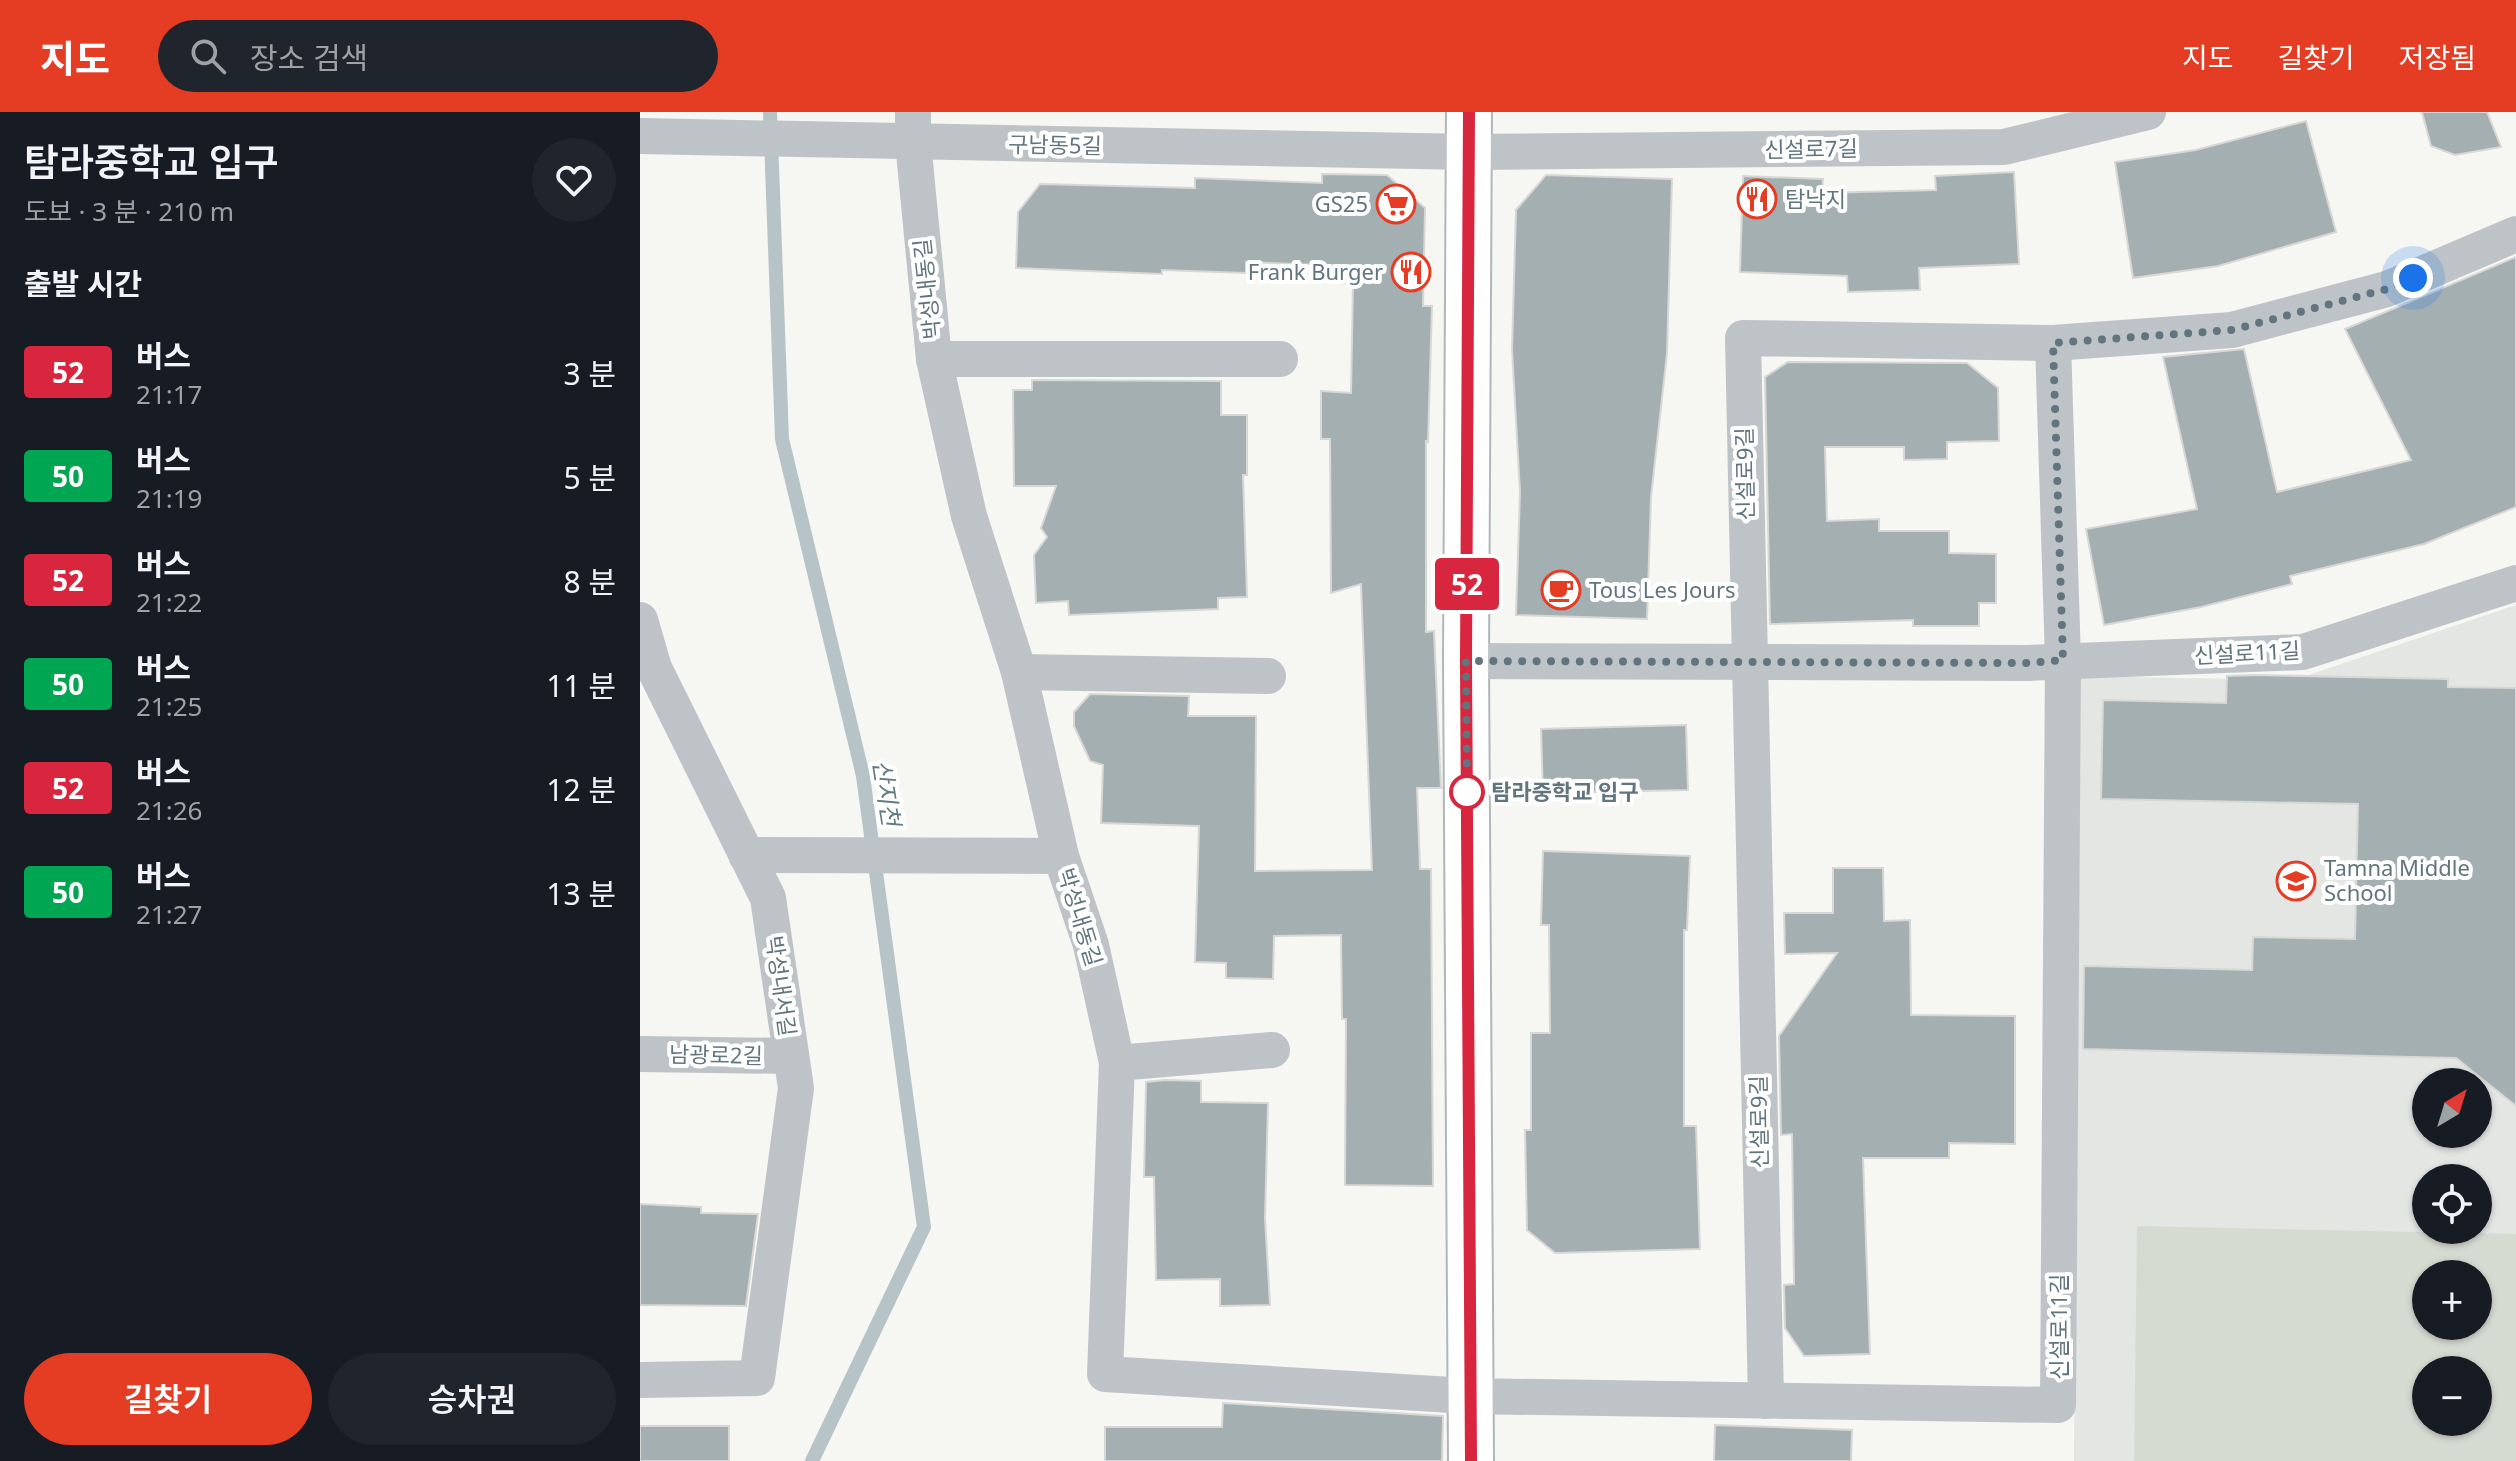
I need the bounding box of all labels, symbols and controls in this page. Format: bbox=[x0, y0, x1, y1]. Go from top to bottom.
search box bbox=[158, 20, 718, 92]
text: 지도 bbox=[40, 32, 110, 84]
icon: search bbox=[186, 34, 230, 78]
text: 장소 검색 bbox=[250, 37, 368, 78]
text: 지도 bbox=[2182, 38, 2233, 76]
text: 길찾기 bbox=[2277, 38, 2355, 76]
text: 저장됨 bbox=[2399, 38, 2476, 76]
street label: 구남동5길 bbox=[1008, 128, 1102, 160]
street label: 신설로7길 bbox=[1764, 132, 1858, 164]
text: 탐라중학교 입구 bbox=[24, 135, 279, 187]
button: heart bbox=[532, 138, 616, 222]
restaurant icon: 탐낙지 bbox=[1736, 178, 1778, 220]
supermarket icon: GS25 bbox=[1375, 183, 1417, 225]
place label: 탐낙지 bbox=[1785, 183, 1846, 213]
place label: GS25 bbox=[1315, 188, 1368, 218]
text: 도보 · 3 분 · 210 m bbox=[24, 193, 234, 229]
street label: 박성내동길 bbox=[906, 237, 946, 341]
restaurant icon: Frank Burger bbox=[1390, 251, 1432, 293]
place label: Frank Burger bbox=[1248, 256, 1383, 286]
your location bbox=[2393, 258, 2433, 298]
text: 출발 시간 bbox=[24, 263, 142, 304]
text: 버스 bbox=[136, 335, 191, 376]
text: 52 bbox=[52, 353, 84, 391]
text: 3 분 bbox=[563, 353, 616, 394]
text: 21:17 bbox=[136, 376, 202, 412]
street label: 신설로9길 bbox=[1728, 427, 1760, 521]
text: 버스 bbox=[136, 439, 191, 480]
text: 50 bbox=[52, 457, 84, 495]
text: 5 분 bbox=[563, 457, 616, 498]
text: 21:19 bbox=[136, 480, 202, 516]
text: 버스 bbox=[136, 543, 191, 584]
line badge: 52 bbox=[1431, 558, 1503, 610]
text: 52 bbox=[52, 561, 84, 599]
text: 8 분 bbox=[563, 561, 616, 602]
text: 52 bbox=[1451, 565, 1483, 603]
cafe icon: Tous Les Jours bbox=[1540, 569, 1582, 611]
place label: Tous Les Jours bbox=[1589, 574, 1736, 604]
text: 21:22 bbox=[136, 584, 202, 620]
street label: 신설로11길 bbox=[2193, 634, 2301, 670]
text: 버스 bbox=[136, 647, 191, 688]
text: 50 bbox=[52, 665, 84, 703]
text: 11 분 bbox=[546, 665, 616, 706]
text: 21:25 bbox=[136, 688, 202, 724]
text: 버스 bbox=[136, 751, 191, 792]
water label: 산지천 bbox=[866, 757, 909, 831]
text: 52 bbox=[52, 769, 84, 807]
text: 12 분 bbox=[546, 769, 616, 810]
marker: 탐라중학교 입구 bbox=[1450, 775, 1484, 809]
place label: 탐라중학교 입구 bbox=[1491, 776, 1638, 806]
text: 21:26 bbox=[136, 792, 202, 828]
place label: Tamna Middle School bbox=[2324, 852, 2470, 907]
text: 버스 bbox=[136, 855, 191, 896]
school or university icon: Tamna Middle School bbox=[2275, 860, 2317, 902]
street label: 박성내동길 bbox=[1052, 864, 1110, 969]
text: 50 bbox=[52, 873, 84, 911]
text: 13 분 bbox=[546, 873, 616, 914]
text: 21:27 bbox=[136, 896, 202, 932]
street label: 박성내서길 bbox=[760, 934, 804, 1038]
street label: 남광로2길 bbox=[669, 1038, 763, 1070]
north arrow bbox=[2412, 1068, 2492, 1148]
map controls bbox=[2412, 1068, 2492, 1436]
street label: 신설로9길 bbox=[1742, 1075, 1774, 1169]
button: locate bbox=[2412, 1164, 2492, 1244]
button: + bbox=[2412, 1260, 2492, 1340]
street label: 신설로11길 bbox=[2043, 1274, 2073, 1380]
button: 길찾기 bbox=[24, 1353, 312, 1445]
button: 승차권 bbox=[328, 1353, 616, 1445]
button: − bbox=[2412, 1356, 2492, 1436]

